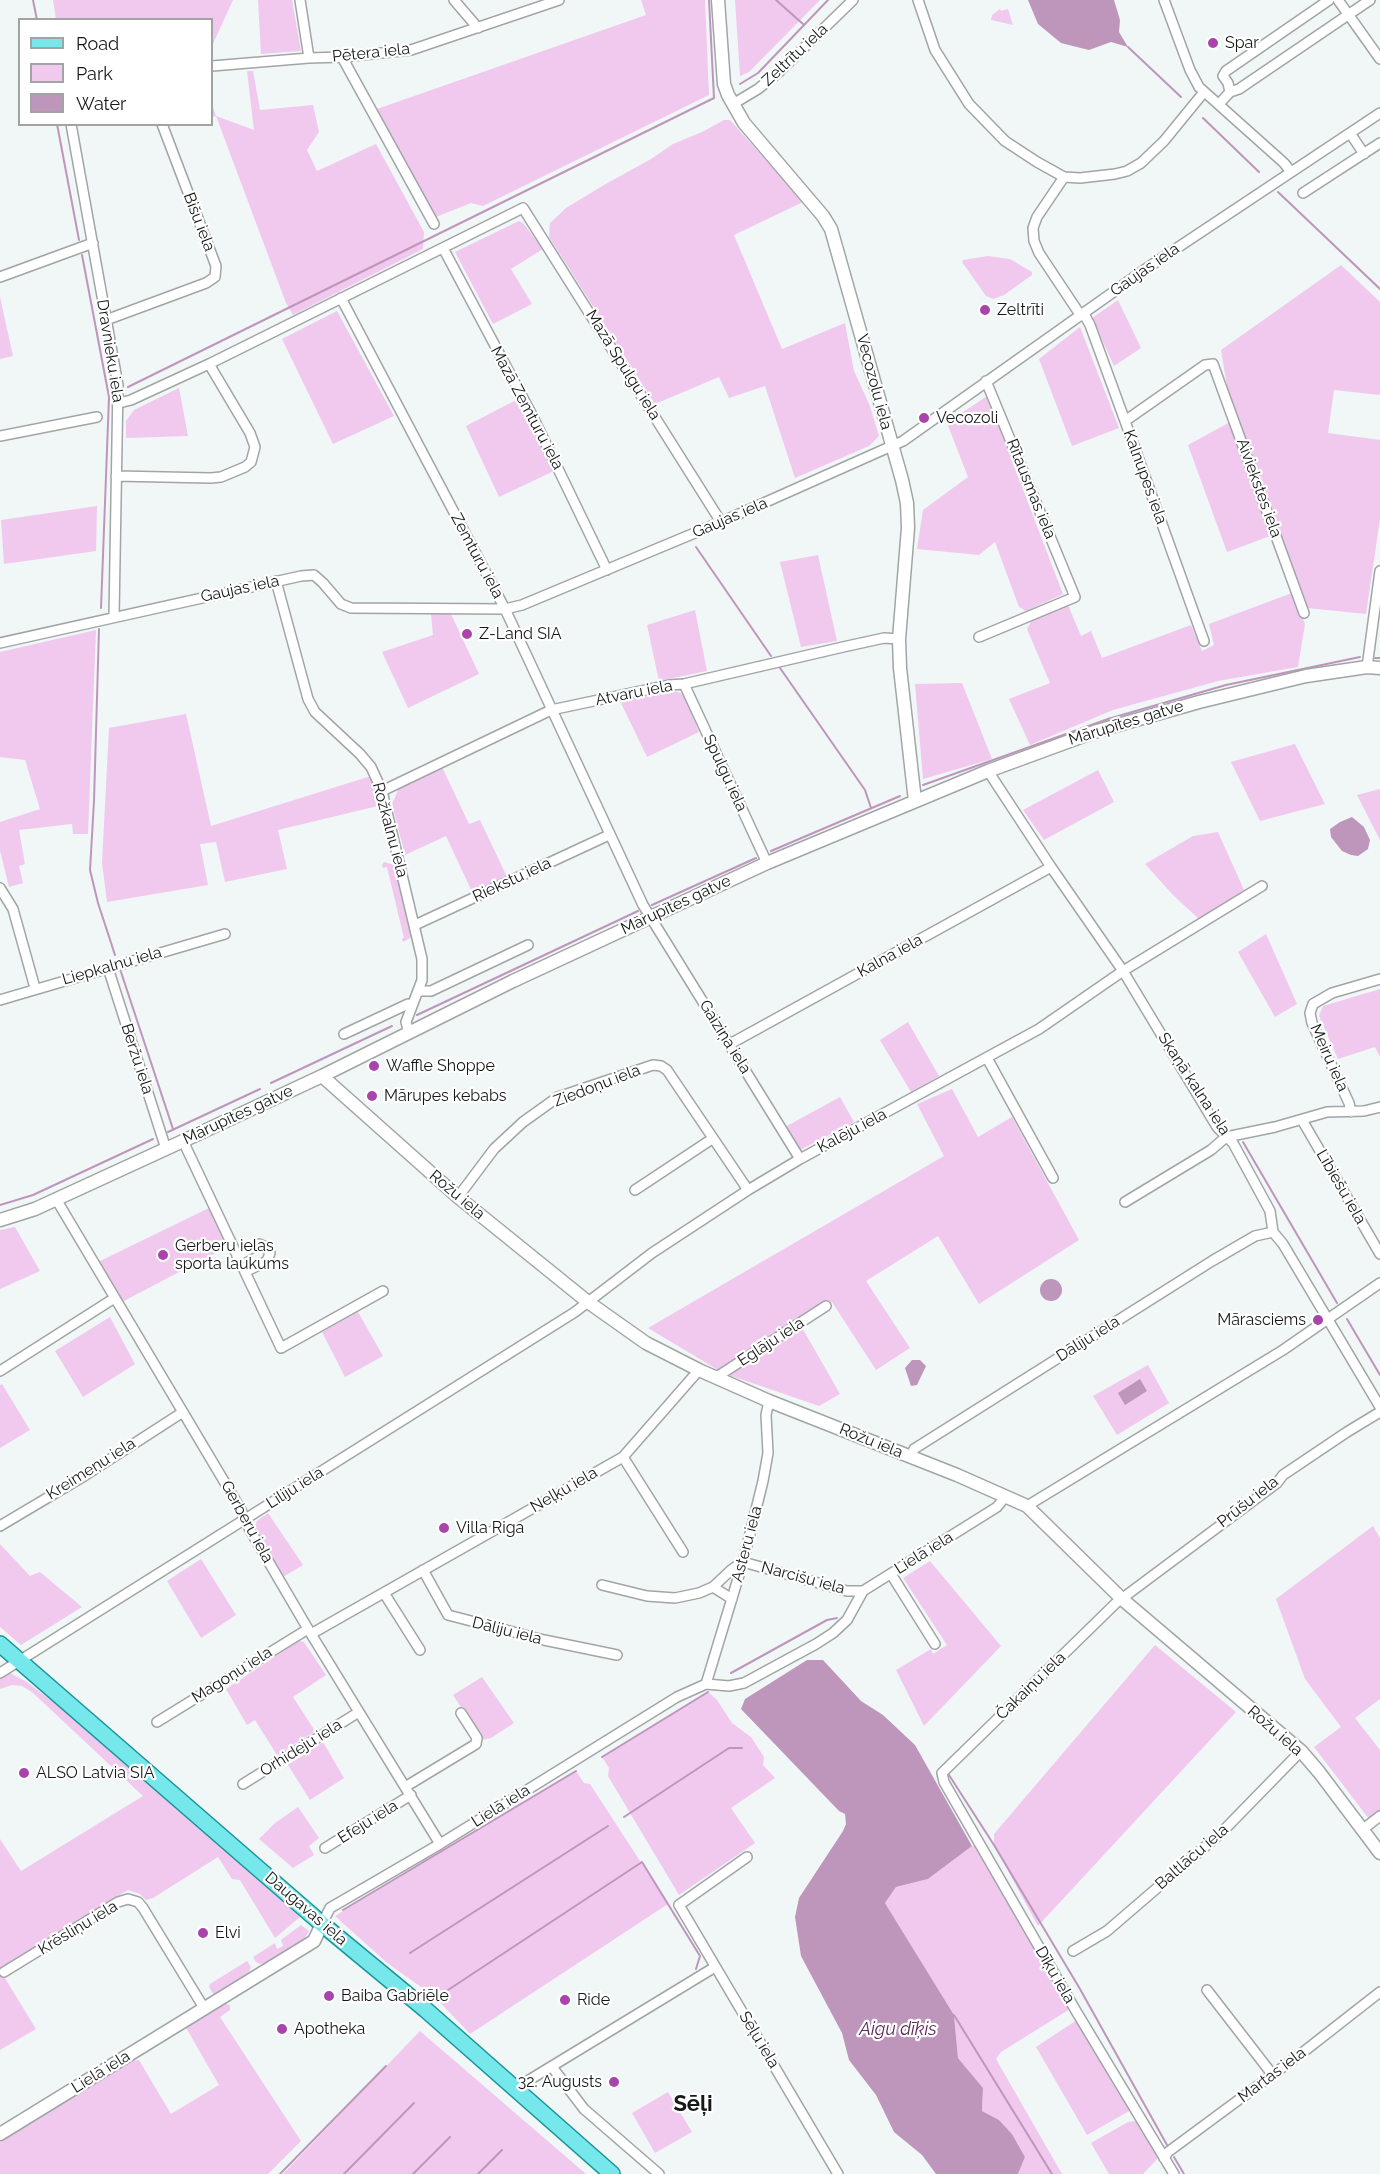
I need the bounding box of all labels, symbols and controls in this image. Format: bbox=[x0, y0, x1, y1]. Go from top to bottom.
legend bbox=[18, 18, 213, 126]
street label: Zeltrītu iela bbox=[758, 20, 832, 90]
text: Road bbox=[76, 33, 119, 54]
place label: Spar bbox=[1225, 33, 1259, 53]
marker: Spar bbox=[1206, 36, 1220, 50]
street label: Pētera iela bbox=[331, 39, 411, 67]
text: Park bbox=[76, 63, 113, 84]
text: Water bbox=[76, 93, 126, 114]
street label: Bišu iela bbox=[179, 190, 219, 254]
street label: Gaujas iela bbox=[1107, 239, 1183, 301]
street label: Dravnieku iela bbox=[92, 298, 128, 404]
place label: Zeltrīti bbox=[997, 300, 1044, 320]
marker: Zeltrīti bbox=[978, 303, 992, 317]
street label: Mazā Spulgu iela bbox=[581, 306, 665, 424]
street label: Vecozolu iela bbox=[852, 332, 896, 432]
street label: Mazā Zemturu iela bbox=[486, 343, 568, 473]
place label: Vecozoli bbox=[936, 408, 998, 428]
marker: Vecozoli bbox=[917, 411, 931, 425]
street label: Kalnupes iela bbox=[1119, 427, 1171, 527]
street label: Rītausmas iela bbox=[1002, 436, 1060, 542]
street label: Aiviekstes iela bbox=[1232, 436, 1286, 540]
street label: Gaujas iela bbox=[690, 494, 770, 542]
street label: Zemturu iela bbox=[446, 510, 508, 602]
street label: Gaujas iela bbox=[199, 571, 281, 607]
place label: Z-Land SIA bbox=[479, 624, 562, 644]
marker: Z-Land SIA bbox=[460, 627, 474, 641]
street label: Atvaru iela bbox=[594, 676, 674, 710]
street label: Mārupītes gatve bbox=[1066, 696, 1186, 750]
street label: Spulgu iela bbox=[699, 731, 751, 815]
street label: Rožkalnu iela bbox=[368, 780, 412, 880]
street label: Riekstu iela bbox=[470, 853, 554, 907]
street label: Mārupītes gatve bbox=[618, 871, 734, 939]
street label: Kalna iela bbox=[854, 930, 926, 982]
street label: Liepkalnu iela bbox=[60, 943, 164, 989]
street label: Gaiziņa iela bbox=[695, 997, 755, 1077]
street label: Beržu iela bbox=[117, 1021, 157, 1097]
street label: Meiru iela bbox=[1306, 1021, 1352, 1095]
street label: Skaņā kalna iela bbox=[1154, 1029, 1234, 1139]
place label: Waffle Shoppe bbox=[386, 1056, 495, 1076]
marker: Waffle Shoppe bbox=[367, 1059, 381, 1073]
street label: Ziedoņu iela bbox=[551, 1061, 643, 1111]
street label: Mārupītes gatve bbox=[180, 1081, 296, 1149]
place label: Mārupes kebabs bbox=[384, 1086, 506, 1106]
marker: Mārupes kebabs bbox=[365, 1089, 379, 1103]
street label: Kalēju iela bbox=[814, 1105, 890, 1157]
street label: Lībiešu iela bbox=[1312, 1146, 1370, 1228]
street label: Rožu iela bbox=[425, 1166, 489, 1224]
place label: Gerberu ielas sporta laukums bbox=[175, 1236, 289, 1274]
marker: Gerberu ielas sporta laukums bbox=[156, 1248, 170, 1262]
place label: Mārasciems bbox=[1217, 1310, 1306, 1330]
street label: Dāliju iela bbox=[1053, 1312, 1123, 1366]
street label: Eglāju iela bbox=[734, 1313, 808, 1371]
marker: Mārasciems bbox=[1311, 1313, 1325, 1327]
street label: Rožu iela bbox=[836, 1420, 906, 1462]
street label: Kreimeņu iela bbox=[43, 1434, 139, 1504]
street label: Liliju iela bbox=[263, 1463, 327, 1513]
street label: Neļķu iela bbox=[527, 1463, 601, 1517]
street label: Prūšu iela bbox=[1214, 1472, 1282, 1532]
street label: Gerberu iela bbox=[217, 1478, 277, 1566]
street label: Asteru iela bbox=[728, 1504, 766, 1584]
place label: Villa Riga bbox=[456, 1518, 524, 1538]
marker: Villa Riga bbox=[437, 1521, 451, 1535]
street label: Lielā iela bbox=[891, 1528, 957, 1578]
street label: Narcišu iela bbox=[759, 1558, 847, 1598]
street label: Dāliju iela bbox=[470, 1613, 544, 1649]
street label: Magoņu iela bbox=[188, 1643, 276, 1707]
street label: Čakaiņu iela bbox=[992, 1648, 1070, 1724]
street label: Rožu iela bbox=[1243, 1702, 1307, 1760]
street label: Orhideju iela bbox=[257, 1715, 345, 1781]
place label: ALSO Latvia SIA bbox=[36, 1763, 155, 1783]
marker: ALSO Latvia SIA bbox=[17, 1766, 31, 1780]
street label: Lielā iela bbox=[468, 1781, 534, 1831]
street label: Efeju iela bbox=[334, 1796, 402, 1848]
street label: Baltlāču iela bbox=[1152, 1820, 1232, 1894]
street label: Daugavas iela bbox=[261, 1868, 351, 1950]
street label: Krēsliņu iela bbox=[35, 1897, 121, 1959]
place label: Elvi bbox=[215, 1923, 241, 1943]
marker: Elvi bbox=[196, 1926, 210, 1940]
street label: Dīķu iela bbox=[1031, 1943, 1079, 2007]
place label: Baiba Gabriēle bbox=[341, 1986, 449, 2006]
marker: Baiba Gabriēle bbox=[322, 1989, 336, 2003]
place label: Ride bbox=[577, 1990, 610, 2010]
marker: Ride bbox=[558, 1993, 572, 2007]
street label: Sēļu iela bbox=[735, 2008, 783, 2072]
place label: Apotheka bbox=[294, 2019, 365, 2039]
water label: Aigu dīķis bbox=[859, 2019, 937, 2041]
marker: Apotheka bbox=[275, 2022, 289, 2036]
street label: Martas iela bbox=[1234, 2043, 1310, 2107]
street label: Lielā iela bbox=[68, 2047, 134, 2097]
place label: 32. Augusts bbox=[518, 2072, 602, 2092]
marker: 32. Augusts bbox=[607, 2075, 621, 2089]
district label: Sēļi bbox=[673, 2091, 713, 2117]

